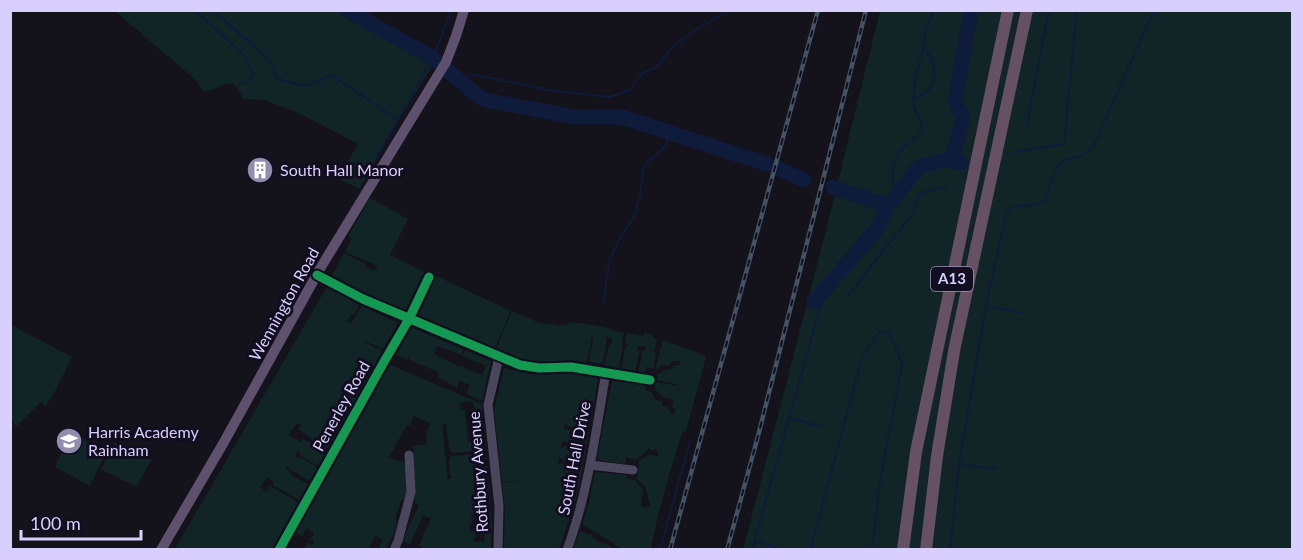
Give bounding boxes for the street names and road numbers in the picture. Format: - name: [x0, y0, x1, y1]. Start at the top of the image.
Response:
- street label: Wennington Road: [245, 244, 322, 364]
- road number: A13: [931, 267, 973, 291]
- street label: Penerley Road: [308, 357, 373, 454]
- street label: South Hall Drive: [553, 400, 594, 516]
- street label: Rothbury Avenue: [464, 411, 491, 533]

